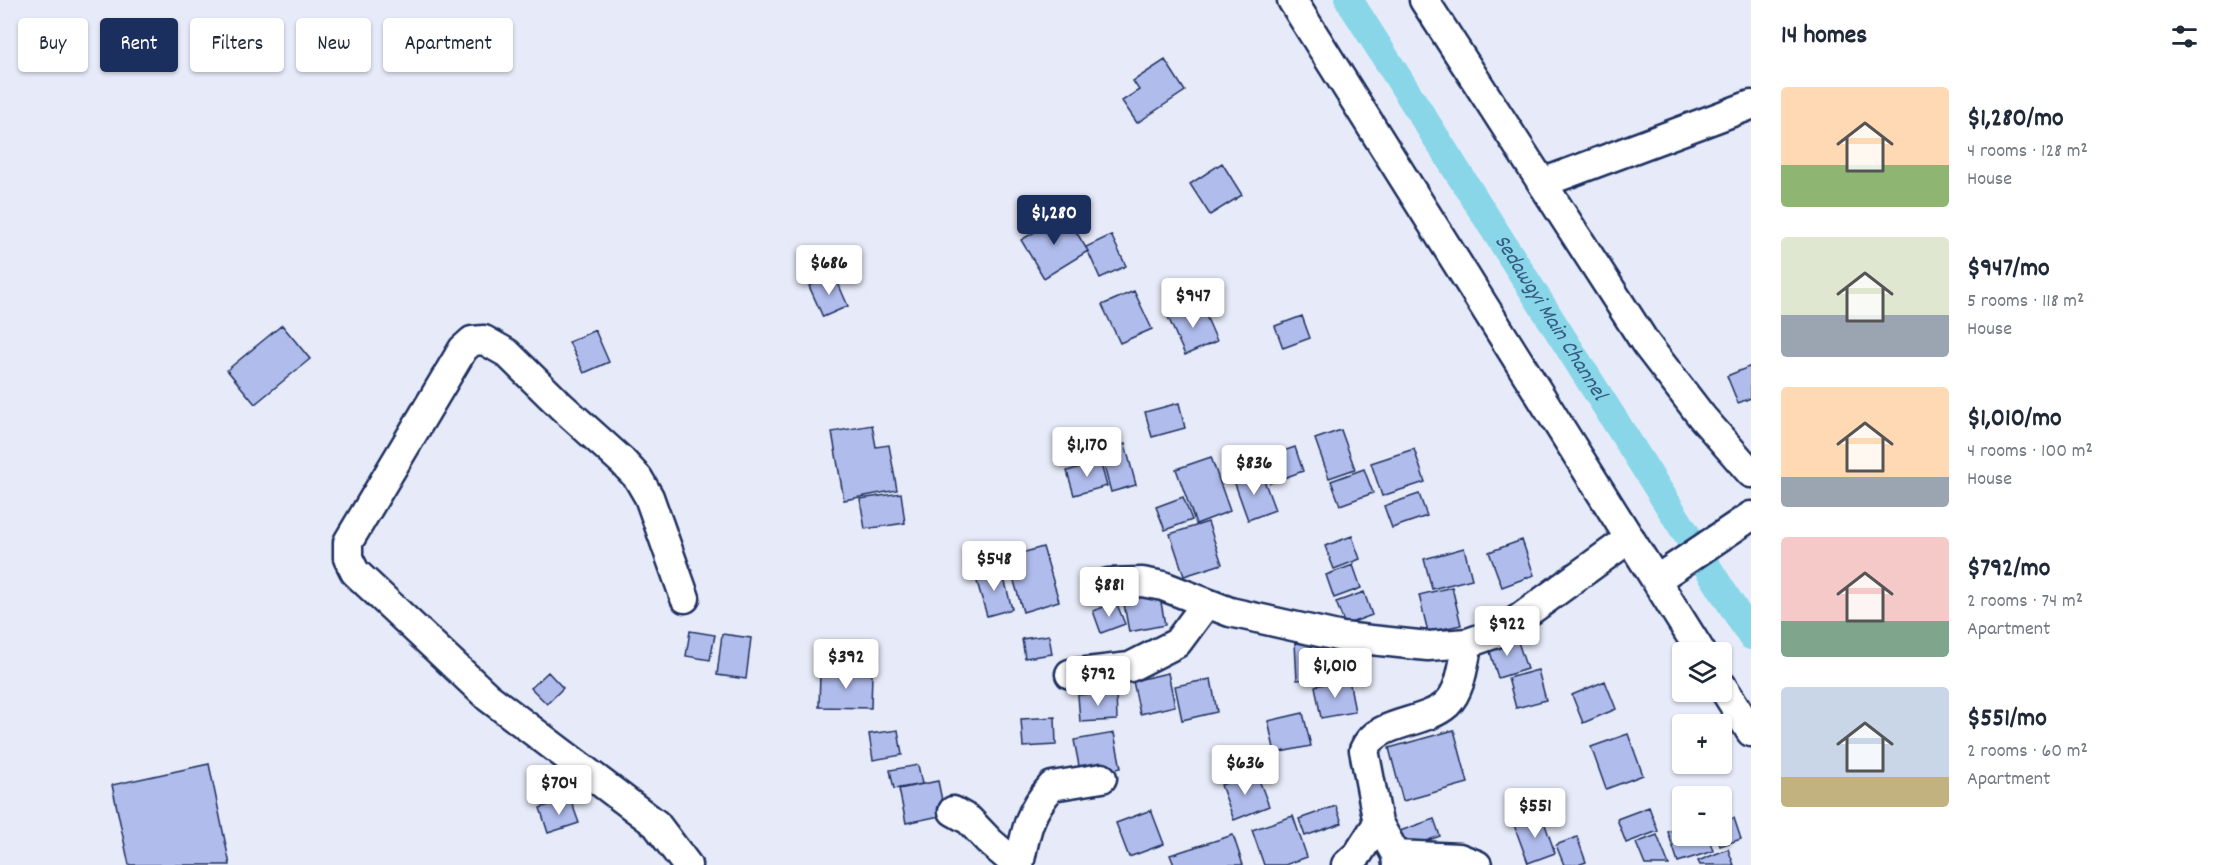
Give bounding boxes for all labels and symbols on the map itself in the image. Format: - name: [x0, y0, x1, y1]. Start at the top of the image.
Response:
- pin: $1,280: [1005, 195, 1103, 246]
- water label: Sedawgyi Main Channel: [1486, 229, 1615, 408]
- pin: $686: [793, 245, 865, 296]
- pin: $947: [1157, 278, 1229, 329]
- pin: $1,170: [1038, 427, 1136, 478]
- pin: $836: [1218, 445, 1290, 496]
- pin: $548: [958, 541, 1030, 592]
- pin: $881: [1073, 567, 1145, 618]
- pin: $922: [1471, 606, 1543, 657]
- pin: $392: [810, 639, 882, 690]
- pin: $1,010: [1286, 648, 1384, 699]
- pin: $792: [1062, 656, 1134, 707]
- pin: $636: [1209, 745, 1281, 796]
- pin: $704: [523, 765, 595, 816]
- pin: $551: [1499, 788, 1571, 839]

